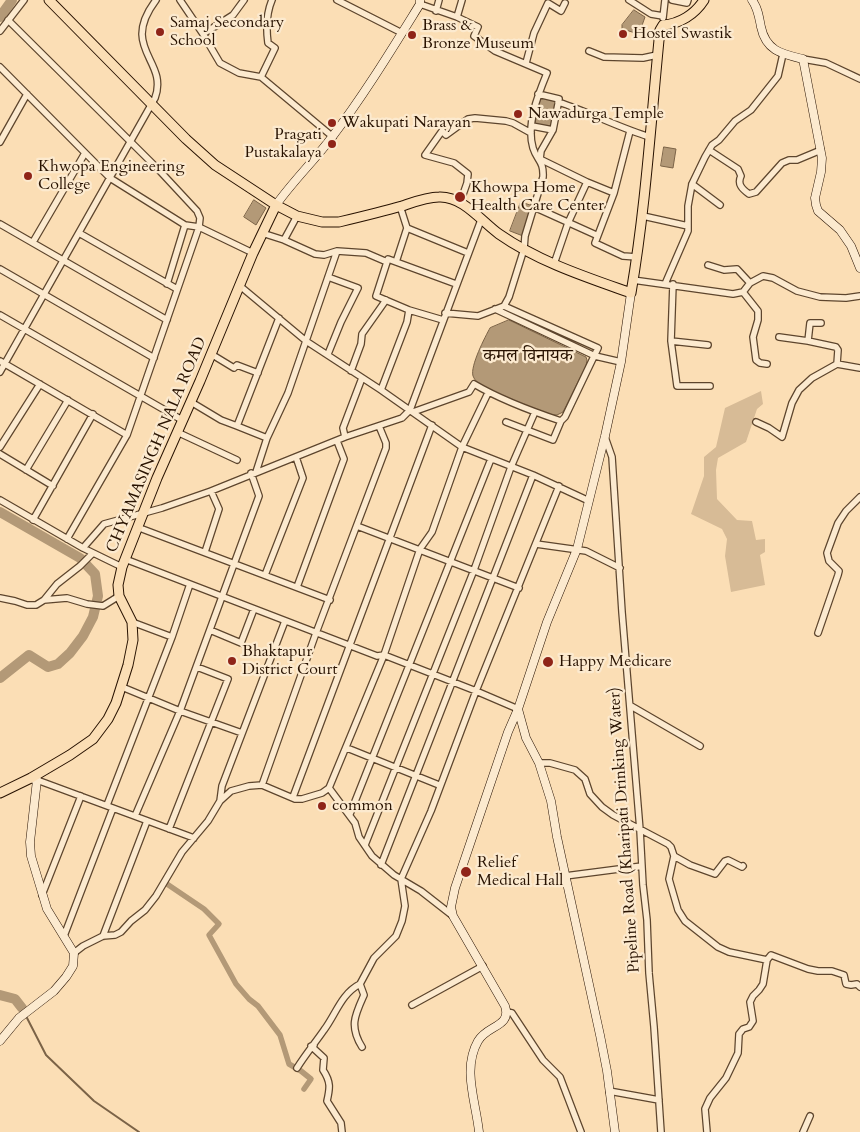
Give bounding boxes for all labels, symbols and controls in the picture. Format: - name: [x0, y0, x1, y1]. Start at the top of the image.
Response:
- place label: Samaj Secondary School: [170, 13, 284, 51]
- place label: Brass & Bronze Museum: [422, 16, 534, 54]
- place label: Hostel Swastik: [633, 24, 732, 44]
- marker: Samaj Secondary School: [154, 26, 166, 38]
- marker: Hostel Swastik: [617, 28, 629, 40]
- marker: Brass & Bronze Museum: [406, 29, 418, 41]
- place label: Nawadurga Temple: [528, 104, 664, 124]
- marker: Nawadurga Temple: [512, 108, 524, 120]
- place label: Wakupati Narayan: [342, 113, 471, 133]
- marker: Wakupati Narayan: [326, 117, 338, 129]
- place label: Pragati Pustakalaya: [245, 125, 322, 163]
- marker: Pragati Pustakalaya: [326, 138, 338, 150]
- place label: Khwopa Engineering College: [38, 157, 184, 195]
- marker: Khwopa Engineering College: [22, 170, 34, 182]
- place label: Khowpa Home Health Care Center: [471, 178, 604, 216]
- marker: Khowpa Home Health Care Center: [453, 190, 467, 204]
- street label: CHYAMASINGH NALA ROAD: [103, 334, 211, 556]
- district label: कमल विनायक: [483, 346, 573, 368]
- place label: Bhaktapur District Court: [242, 642, 337, 680]
- place label: Happy Medicare: [559, 652, 672, 672]
- marker: Bhaktapur District Court: [226, 655, 238, 667]
- marker: Happy Medicare: [541, 655, 555, 669]
- street label: Pipeline Road (Kharipati Drinking Water): [605, 686, 645, 974]
- place label: common: [332, 796, 393, 816]
- marker: common: [316, 800, 328, 812]
- place label: Relief Medical Hall: [477, 853, 563, 891]
- marker: Relief Medical Hall: [459, 865, 473, 879]

